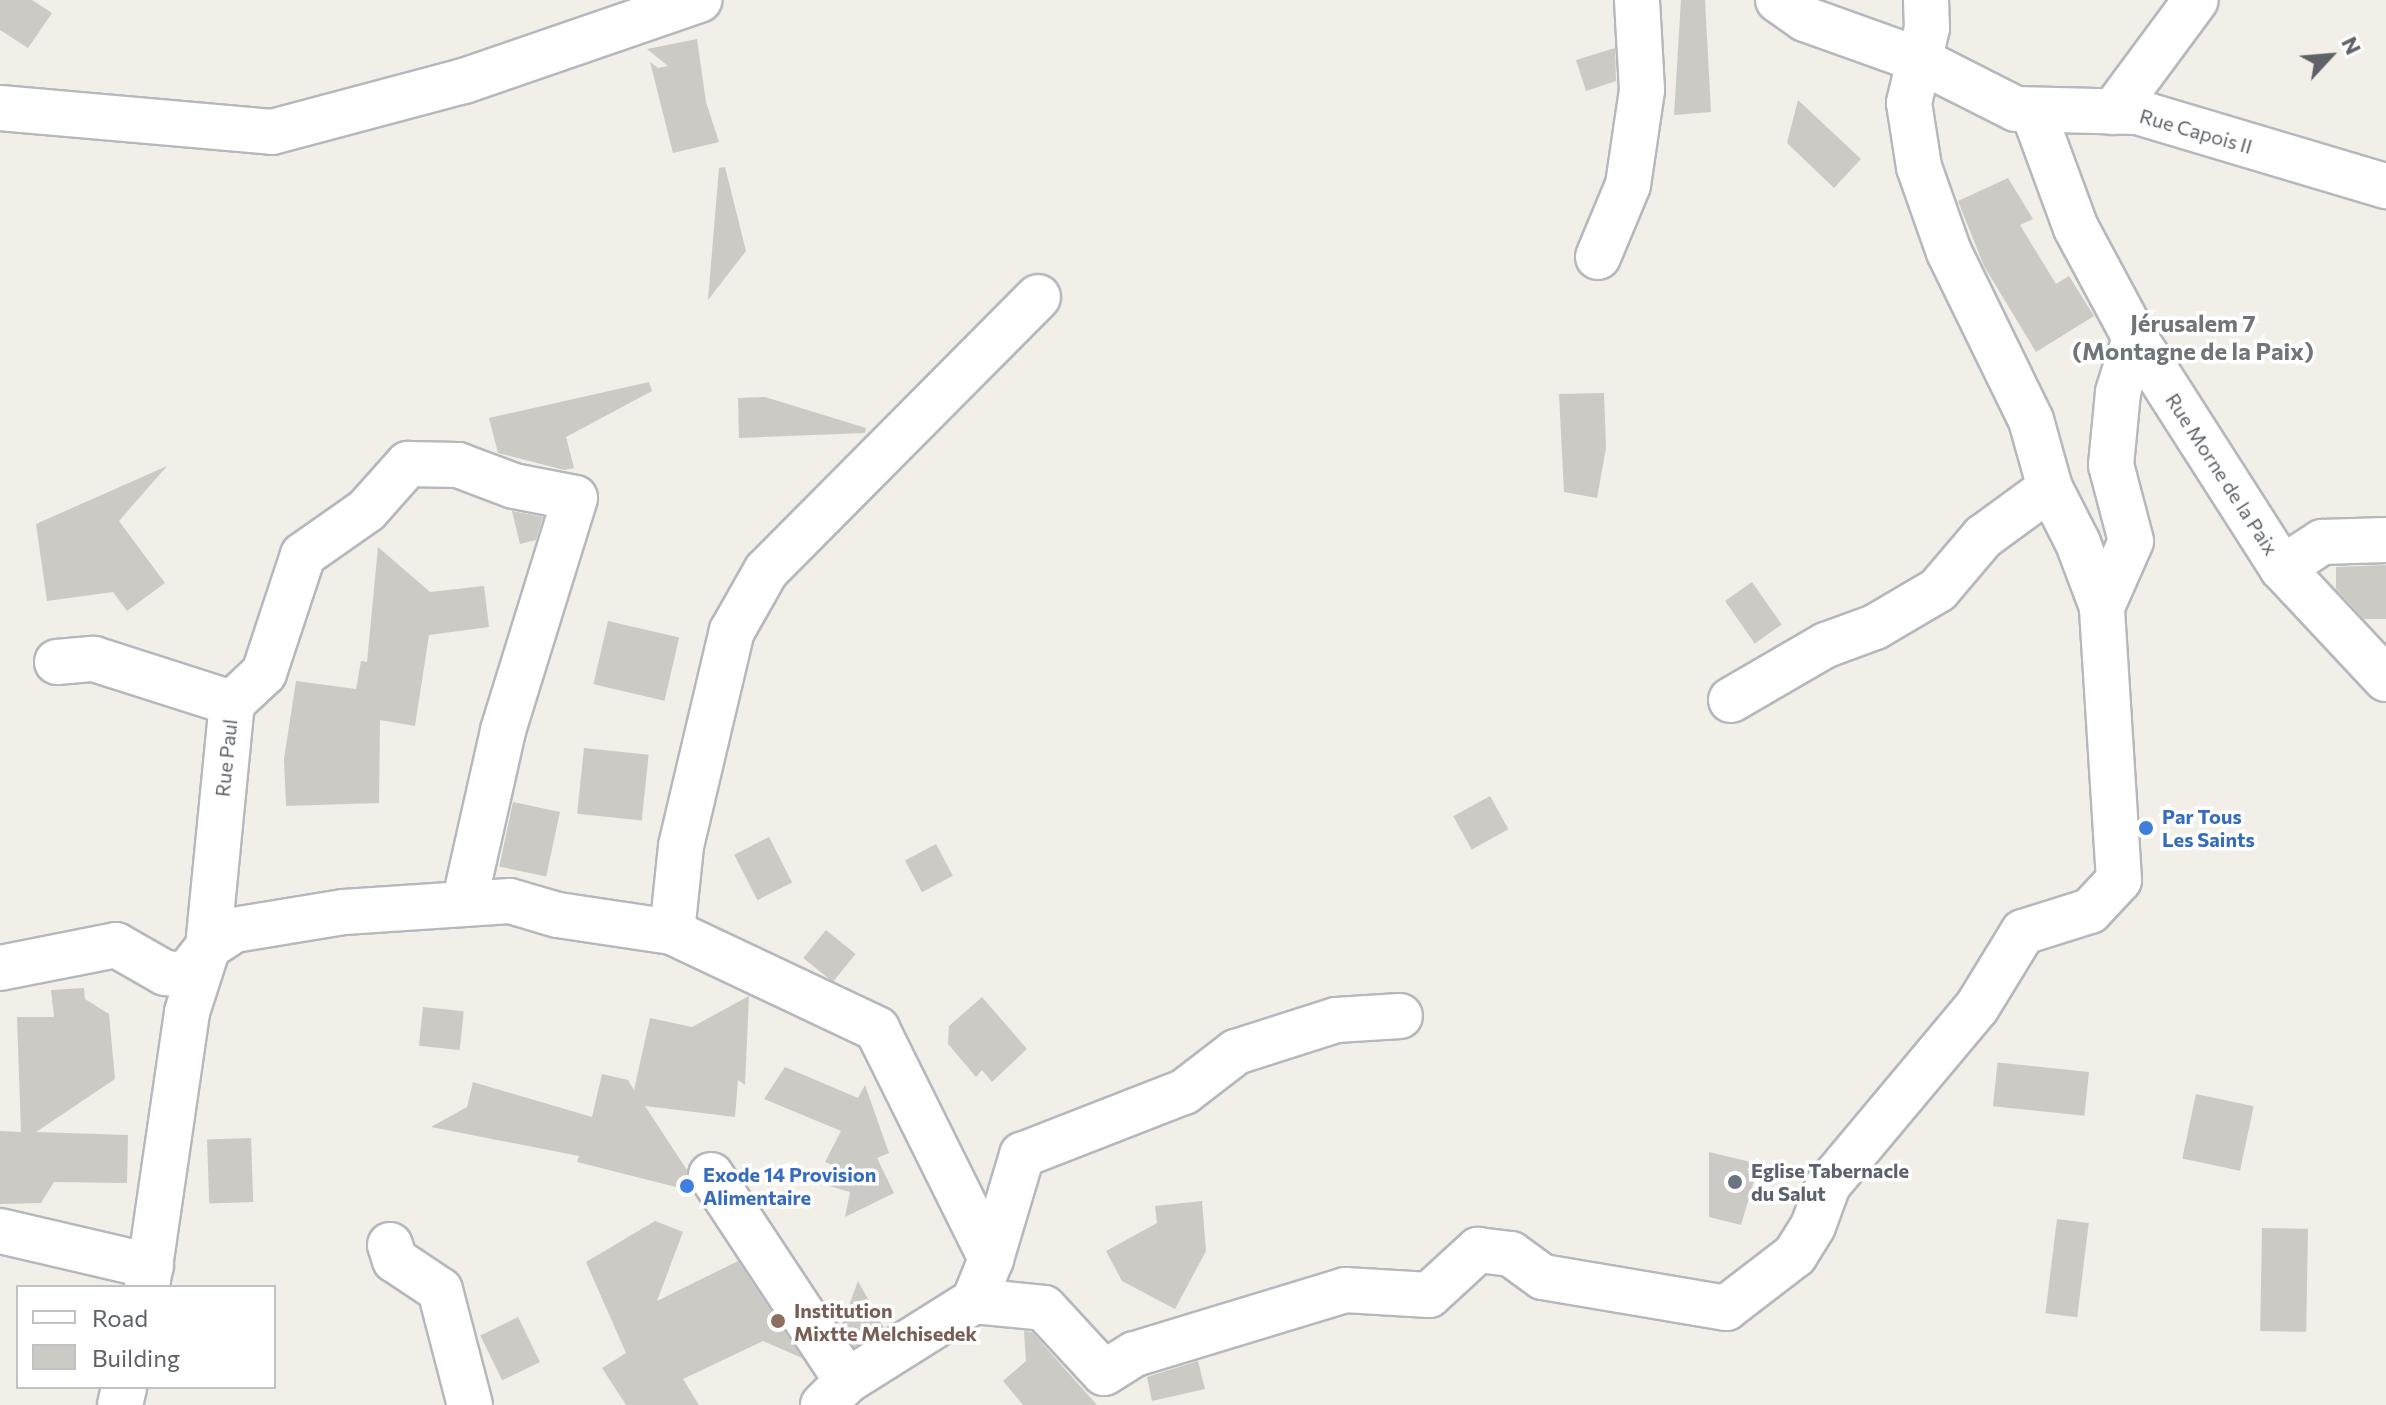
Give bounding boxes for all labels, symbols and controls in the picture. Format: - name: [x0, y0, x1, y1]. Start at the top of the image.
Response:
- north arrow: [2290, 16, 2370, 96]
- text: N: [2336, 32, 2368, 59]
- street label: Rue Capois II: [2137, 103, 2255, 159]
- district label: Jérusalem 7 (Montagne de la Paix): [2072, 309, 2314, 365]
- street label: Rue Morne de la Paix: [2161, 389, 2283, 559]
- street label: Rue Paul: [210, 718, 242, 798]
- place label: Par Tous Les Saints: [2162, 804, 2255, 851]
- marker: Par Tous Les Saints: [2137, 819, 2155, 837]
- place label: Eglise Tabernacle du Salut: [1751, 1158, 1909, 1205]
- place label: Exode 14 Provision Alimentaire: [703, 1162, 876, 1209]
- marker: Eglise Tabernacle du Salut: [1726, 1173, 1744, 1191]
- marker: Exode 14 Provision Alimentaire: [678, 1177, 696, 1195]
- legend: [16, 1285, 276, 1389]
- place label: Institution Mixtte Melchisedek: [794, 1298, 977, 1345]
- text: Road: [92, 1303, 148, 1332]
- marker: Institution Mixtte Melchisedek: [769, 1312, 787, 1330]
- text: Building: [92, 1343, 180, 1372]

